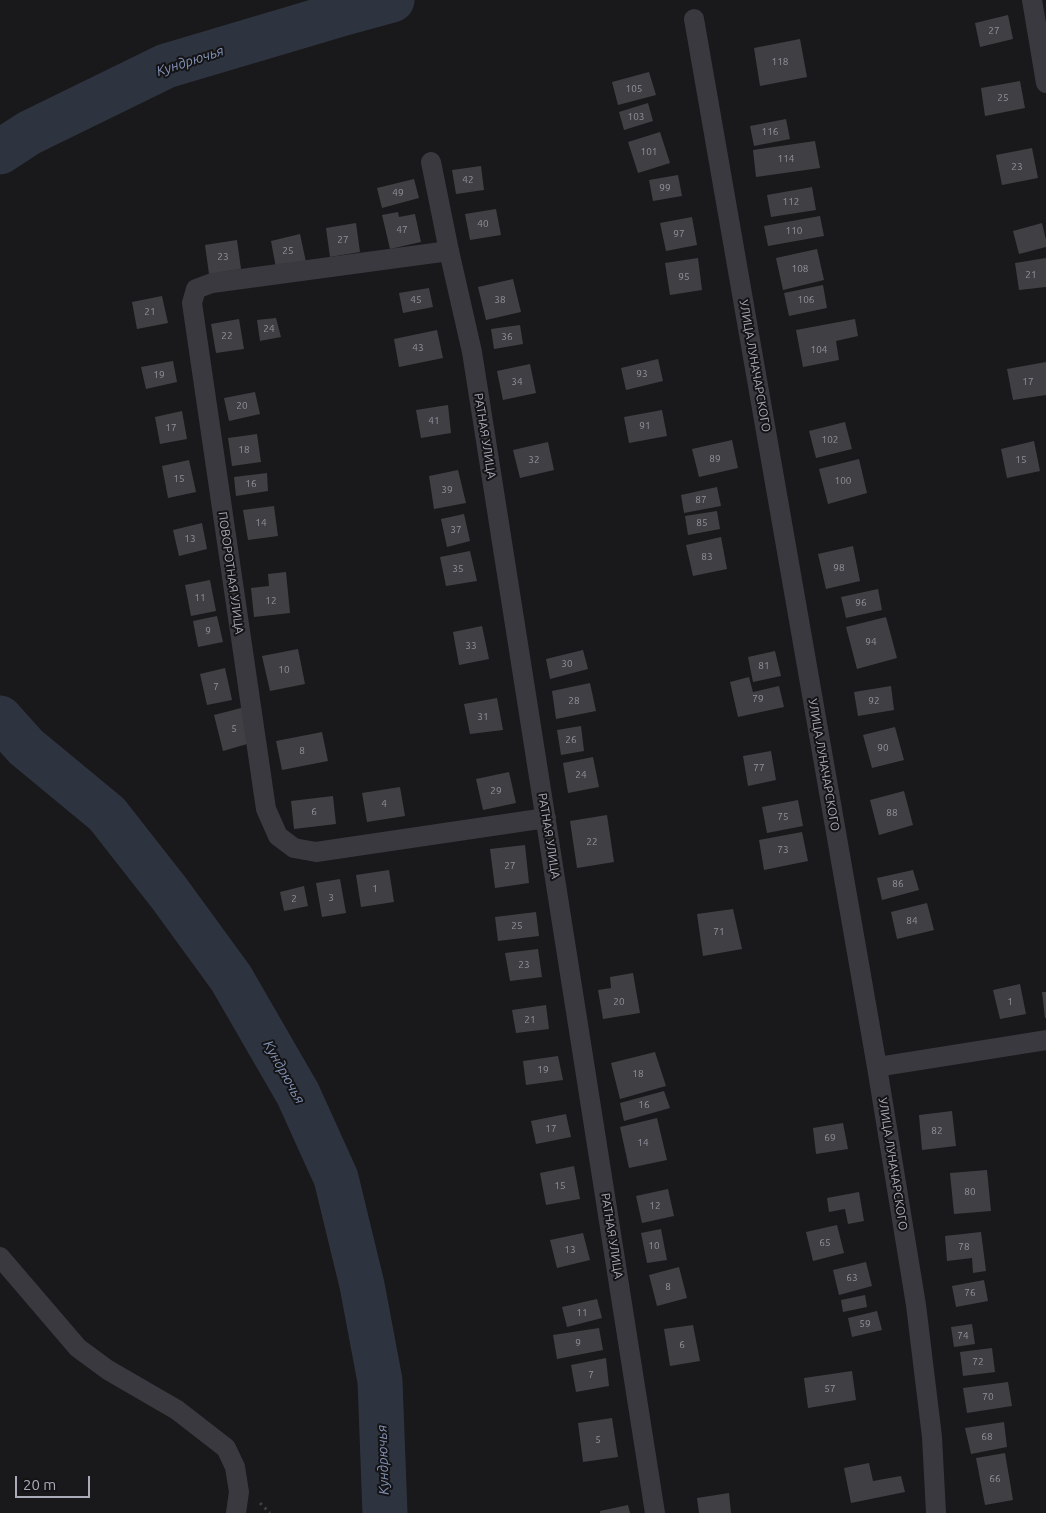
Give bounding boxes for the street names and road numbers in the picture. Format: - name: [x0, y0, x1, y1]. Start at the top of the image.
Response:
- street label: УЛИЦА ЛУНАЧАРСКОГО: [736, 299, 774, 433]
- street label: РАТНАЯ УЛИЦА: [471, 392, 499, 480]
- street label: ПОВОРОТНАЯ УЛИЦА: [215, 511, 247, 635]
- street label: УЛИЦА ЛУНАЧАРСКОГО: [805, 698, 843, 832]
- street label: РАТНАЯ УЛИЦА: [535, 792, 563, 880]
- street label: УЛИЦА ЛУНАЧАРСКОГО: [875, 1097, 911, 1231]
- street label: РАТНАЯ УЛИЦА: [598, 1192, 626, 1280]

